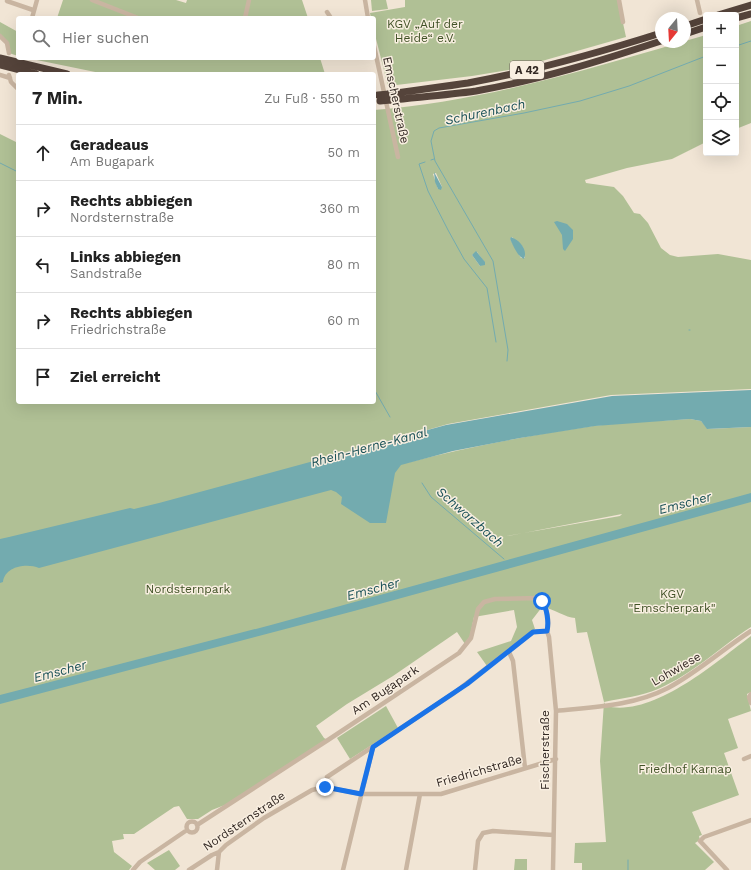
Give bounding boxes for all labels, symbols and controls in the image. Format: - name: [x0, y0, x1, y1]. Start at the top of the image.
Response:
- north arrow: [655, 12, 691, 48]
- map controls: [703, 12, 739, 156]
- button: +: [703, 12, 739, 48]
- search box: [16, 16, 376, 60]
- park label: KGV „Auf der Heide“ e.V.: [387, 17, 463, 45]
- icon: search: [30, 27, 52, 49]
- text: Hier suchen: [62, 29, 149, 47]
- button: −: [703, 48, 739, 84]
- street label: Emscherstraße: [380, 55, 412, 145]
- road number: A 42: [510, 61, 544, 79]
- button: locate: [703, 84, 739, 120]
- text: 7 Min.: [32, 88, 83, 108]
- text: Zu Fuß · 550 m: [264, 91, 360, 106]
- water label: Schurenbach: [443, 96, 527, 128]
- button: layers: [703, 120, 739, 156]
- text: Geradeaus: [70, 136, 149, 154]
- icon: ahead: [32, 142, 54, 164]
- text: 50 m: [328, 145, 360, 160]
- text: Am Bugapark: [70, 154, 154, 169]
- text: Rechts abbiegen: [70, 192, 192, 210]
- icon: right: [32, 198, 54, 220]
- text: 360 m: [320, 201, 360, 216]
- text: Nordsternstraße: [70, 210, 174, 225]
- text: Links abbiegen: [70, 248, 181, 266]
- icon: left: [32, 254, 54, 276]
- text: 80 m: [327, 257, 360, 272]
- text: Sandstraße: [70, 266, 142, 281]
- text: Rechts abbiegen: [70, 304, 192, 322]
- icon: right: [32, 310, 54, 332]
- text: 60 m: [327, 313, 360, 328]
- text: Friedrichstraße: [70, 322, 166, 337]
- icon: arrive: [32, 366, 54, 388]
- text: Ziel erreicht: [70, 368, 160, 386]
- water label: Rhein-Herne-Kanal: [309, 424, 429, 470]
- water label: Schwarzbach: [433, 484, 507, 550]
- water label: Emscher: [657, 489, 714, 517]
- water label: Emscher: [345, 575, 402, 603]
- park label: Nordsternpark: [146, 582, 231, 596]
- park label: KGV "Emscherpark": [628, 587, 716, 615]
- route start: [533, 592, 551, 610]
- street label: Lohwiese: [649, 649, 703, 689]
- water label: Emscher: [32, 657, 89, 685]
- street label: Am Bugapark: [349, 662, 421, 718]
- street label: Fischerstraße: [538, 710, 552, 790]
- street label: Friedrichstraße: [434, 752, 524, 790]
- park label: Friedhof Karnap: [638, 762, 732, 776]
- route end: [316, 778, 334, 796]
- street label: Nordsternstraße: [200, 788, 288, 854]

